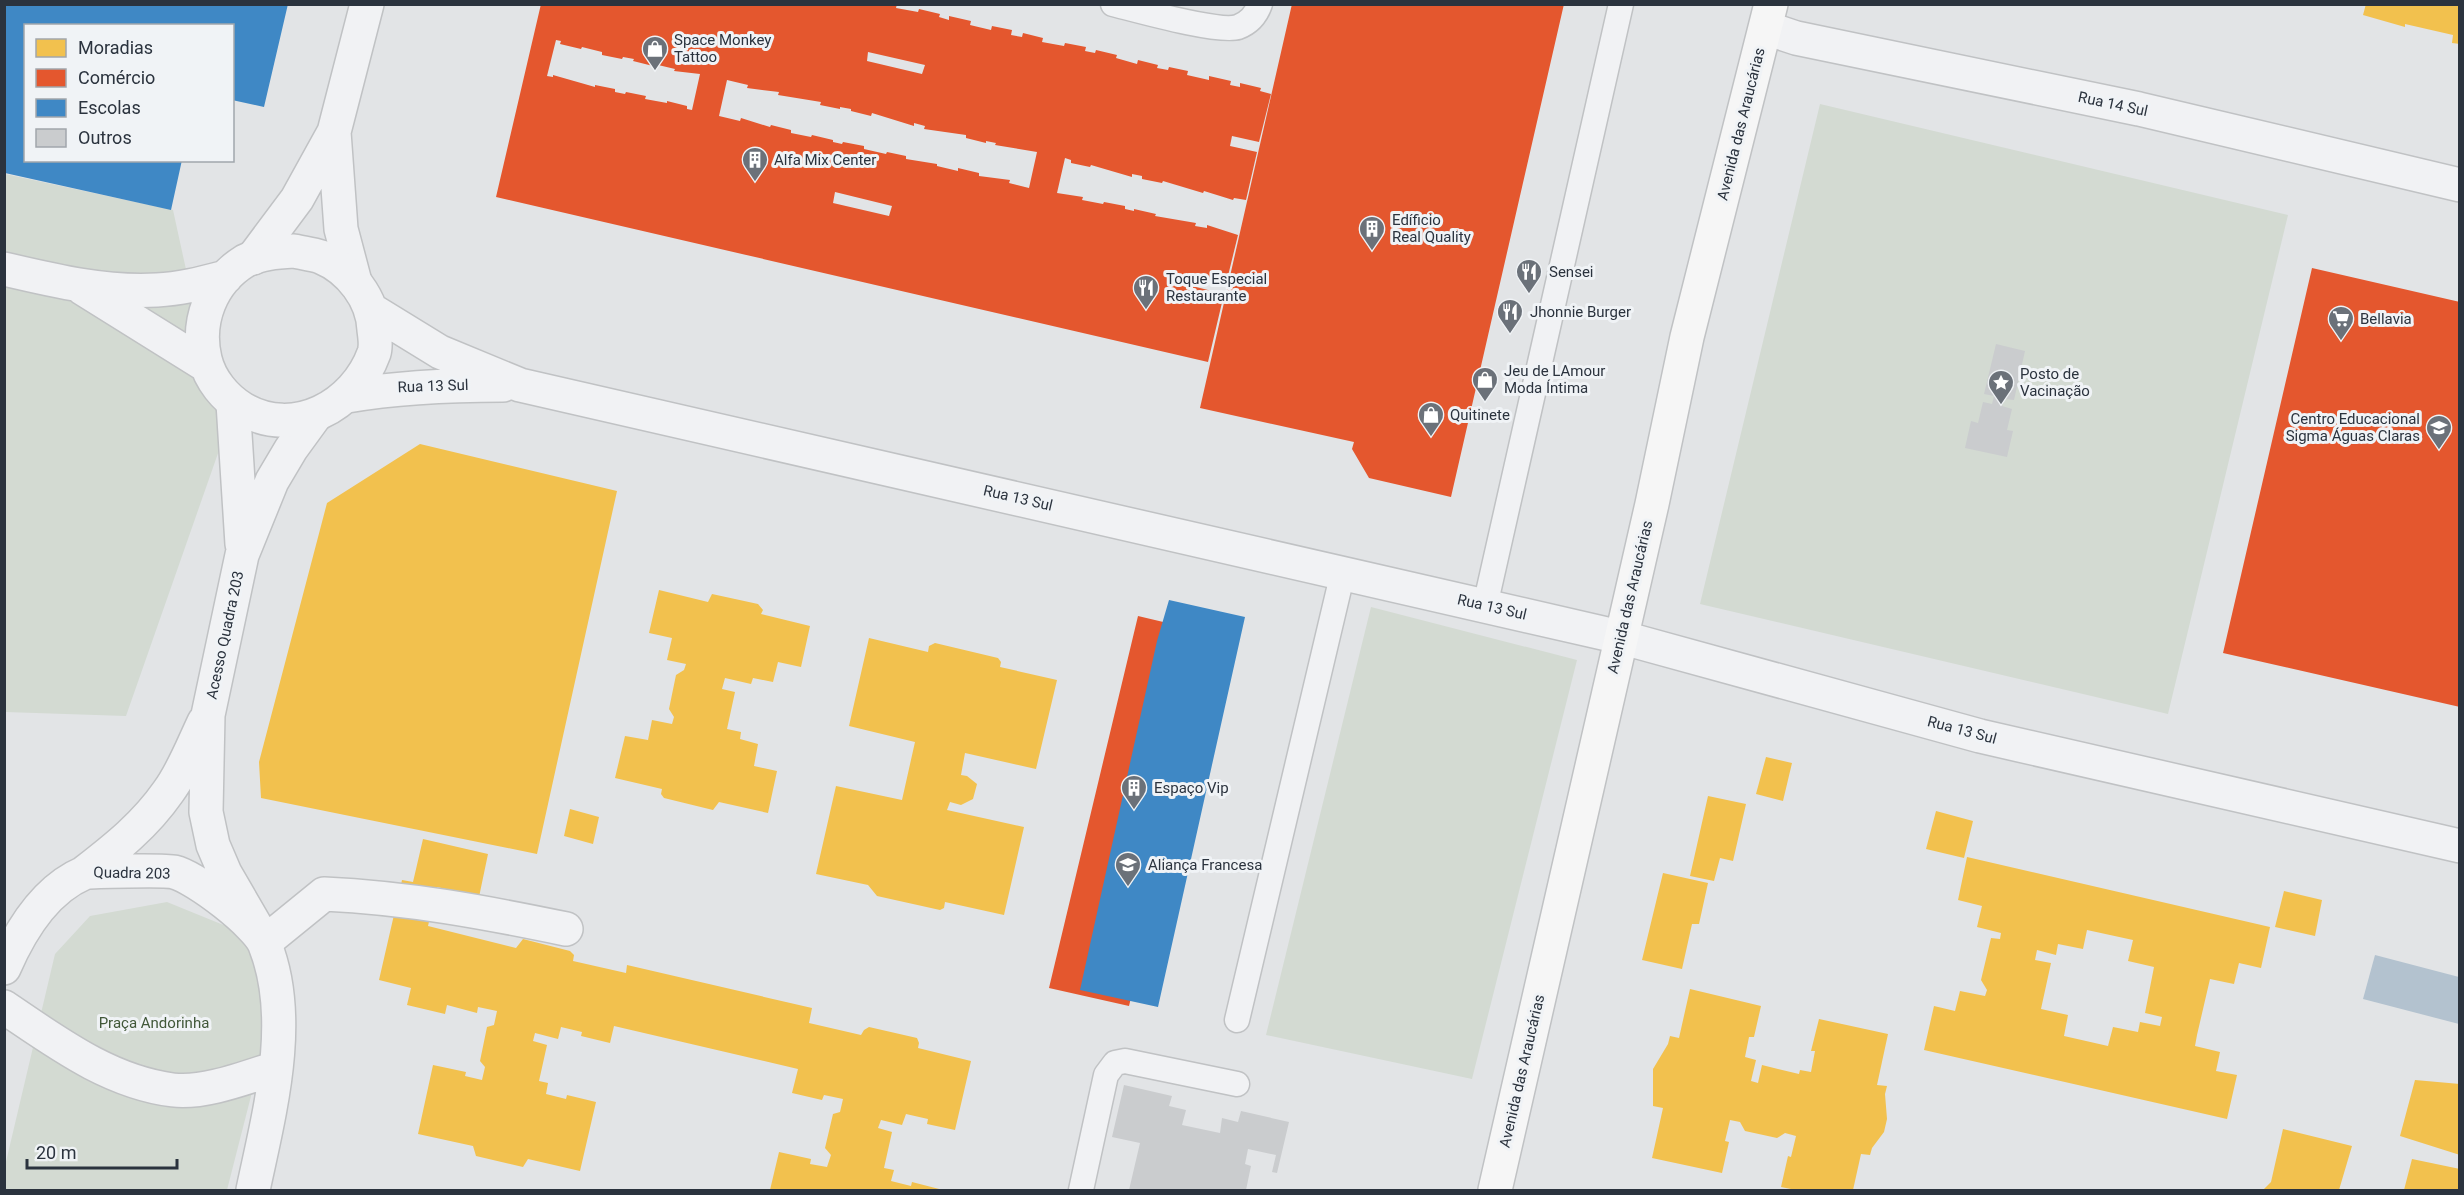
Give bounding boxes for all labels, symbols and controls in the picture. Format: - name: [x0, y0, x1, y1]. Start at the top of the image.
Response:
- legend: [24, 24, 234, 162]
- place label: Space Monkey Tattoo: [674, 31, 771, 66]
- shop icon: Space Monkey Tattoo: [640, 34, 670, 72]
- text: Moradias: [78, 37, 153, 58]
- street label: Avenida das Araucárias: [1713, 46, 1769, 202]
- text: Comércio: [78, 67, 155, 88]
- street label: Rua 14 Sul: [2077, 88, 2149, 120]
- text: Escolas: [78, 97, 141, 118]
- text: Outros: [78, 127, 132, 148]
- building icon: Alfa Mix Center: [740, 145, 770, 183]
- place label: Alfa Mix Center: [774, 151, 876, 169]
- place label: Edíficio Real Quality: [1392, 211, 1471, 246]
- building icon: Edíficio Real Quality: [1357, 214, 1387, 252]
- restaurant icon: Sensei: [1514, 257, 1544, 295]
- place label: Sensei: [1549, 263, 1594, 281]
- place label: Toque Especial Restaurante: [1166, 270, 1267, 305]
- restaurant icon: Toque Especial Restaurante: [1131, 273, 1161, 311]
- restaurant icon: Jhonnie Burger: [1495, 297, 1525, 335]
- place label: Jhonnie Burger: [1530, 303, 1631, 321]
- supermarket icon: Bellavia: [2326, 304, 2356, 342]
- place label: Bellavia: [2360, 310, 2412, 328]
- place label: Jeu de LAmour Moda Íntima: [1504, 362, 1605, 397]
- shop icon: Jeu de LAmour Moda Íntima: [1470, 365, 1500, 403]
- place label: Posto de Vacinação: [2020, 365, 2090, 400]
- place icon: Posto de Vacinação: [1986, 368, 2016, 406]
- street label: Rua 13 Sul: [397, 376, 469, 396]
- shop icon: Quitinete: [1416, 400, 1446, 438]
- place label: Quitinete: [1450, 406, 1510, 424]
- place label: Centro Educacional Sigma Águas Claras: [2286, 410, 2420, 445]
- school or university icon: Centro Educacional Sigma Águas Claras: [2424, 413, 2454, 451]
- street label: Rua 13 Sul: [981, 481, 1055, 515]
- street label: Avenida das Araucárias: [1604, 519, 1656, 675]
- street label: Acesso Quadra 203: [203, 569, 247, 701]
- street label: Rua 13 Sul: [1455, 590, 1529, 624]
- street label: Rua 13 Sul: [1925, 712, 1999, 748]
- building icon: Espaço Vip: [1119, 773, 1149, 811]
- place label: Espaço Vip: [1154, 779, 1229, 797]
- school or university icon: Aliança Francesa: [1113, 850, 1143, 888]
- place label: Aliança Francesa: [1148, 856, 1262, 874]
- street label: Quadra 203: [93, 863, 171, 883]
- street label: Avenida das Araucárias: [1496, 993, 1548, 1149]
- park label: Praça Andorinha: [99, 1014, 209, 1032]
- scale bar: [27, 1132, 177, 1170]
- text: 20 m: [36, 1142, 76, 1163]

